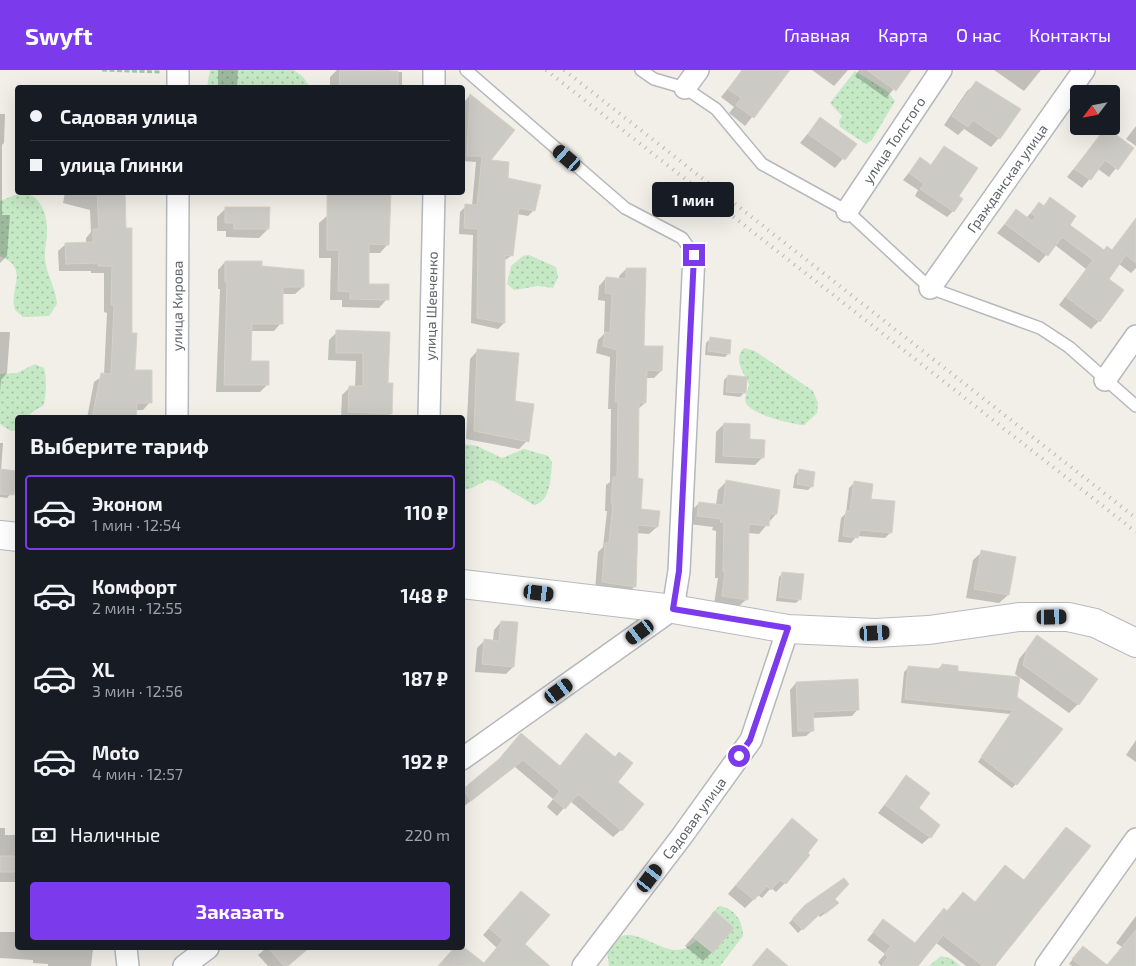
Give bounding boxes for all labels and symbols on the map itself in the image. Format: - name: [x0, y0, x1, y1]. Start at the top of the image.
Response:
- north arrow: [1070, 85, 1120, 135]
- street label: улица Толстого: [859, 93, 929, 187]
- street label: Гражданская улица: [963, 121, 1051, 236]
- car: [550, 142, 583, 174]
- callout: 1 мин: [653, 182, 735, 218]
- route end: [683, 244, 705, 266]
- street label: улица Шевченко: [421, 251, 441, 361]
- street label: улица Кирова: [168, 261, 186, 351]
- car: [523, 584, 554, 602]
- car: [1036, 609, 1067, 625]
- car: [623, 617, 656, 647]
- car: [859, 625, 890, 641]
- car: [542, 676, 575, 706]
- route start: [728, 745, 750, 767]
- street label: Садовая улица: [658, 774, 729, 862]
- car: [634, 862, 665, 894]

